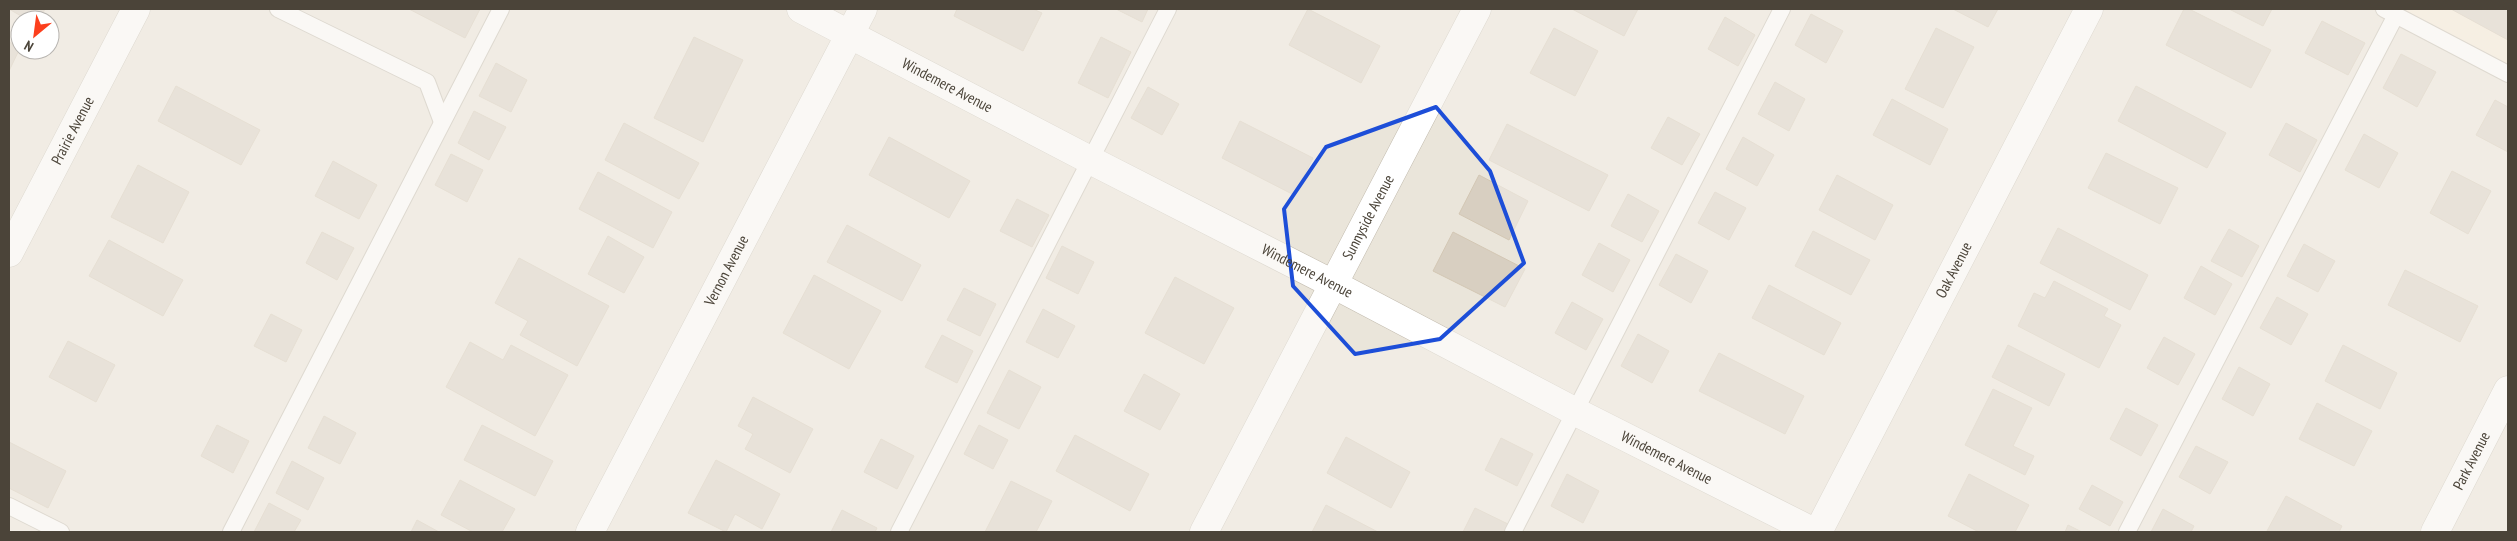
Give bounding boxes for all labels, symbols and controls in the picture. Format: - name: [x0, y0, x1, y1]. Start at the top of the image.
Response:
- north arrow: [10, 10, 60, 60]
- text: N: [21, 37, 36, 56]
- street label: Windemere Avenue: [899, 53, 996, 116]
- street label: Prairie Avenue: [47, 93, 98, 168]
- street label: Sunnyside Avenue: [1338, 171, 1398, 263]
- street label: Vernon Avenue: [699, 232, 752, 310]
- street label: Windemere Avenue: [1259, 239, 1356, 302]
- street label: Oak Avenue: [1931, 239, 1976, 301]
- street label: Windemere Avenue: [1618, 426, 1716, 488]
- street label: Park Avenue: [2448, 428, 2494, 493]

